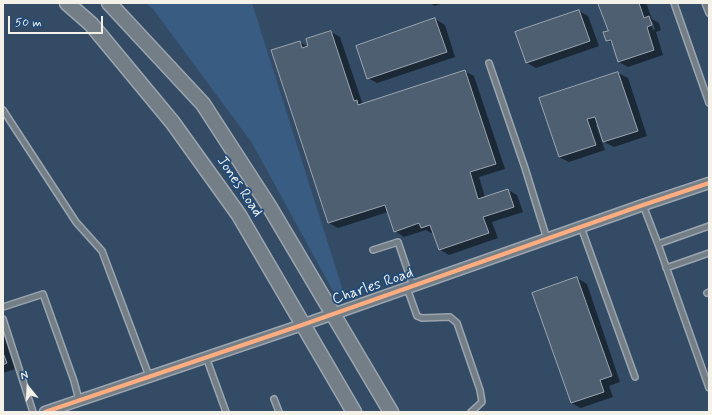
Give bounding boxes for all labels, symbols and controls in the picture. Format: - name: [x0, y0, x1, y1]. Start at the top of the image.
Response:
- scale bar: [10, 8, 105, 34]
- text: 50 m: [15, 15, 42, 31]
- street label: Jones Road: [212, 153, 266, 221]
- street label: Charles Road: [330, 265, 416, 309]
- north arrow: [8, 367, 48, 407]
- text: N: [19, 368, 30, 383]

